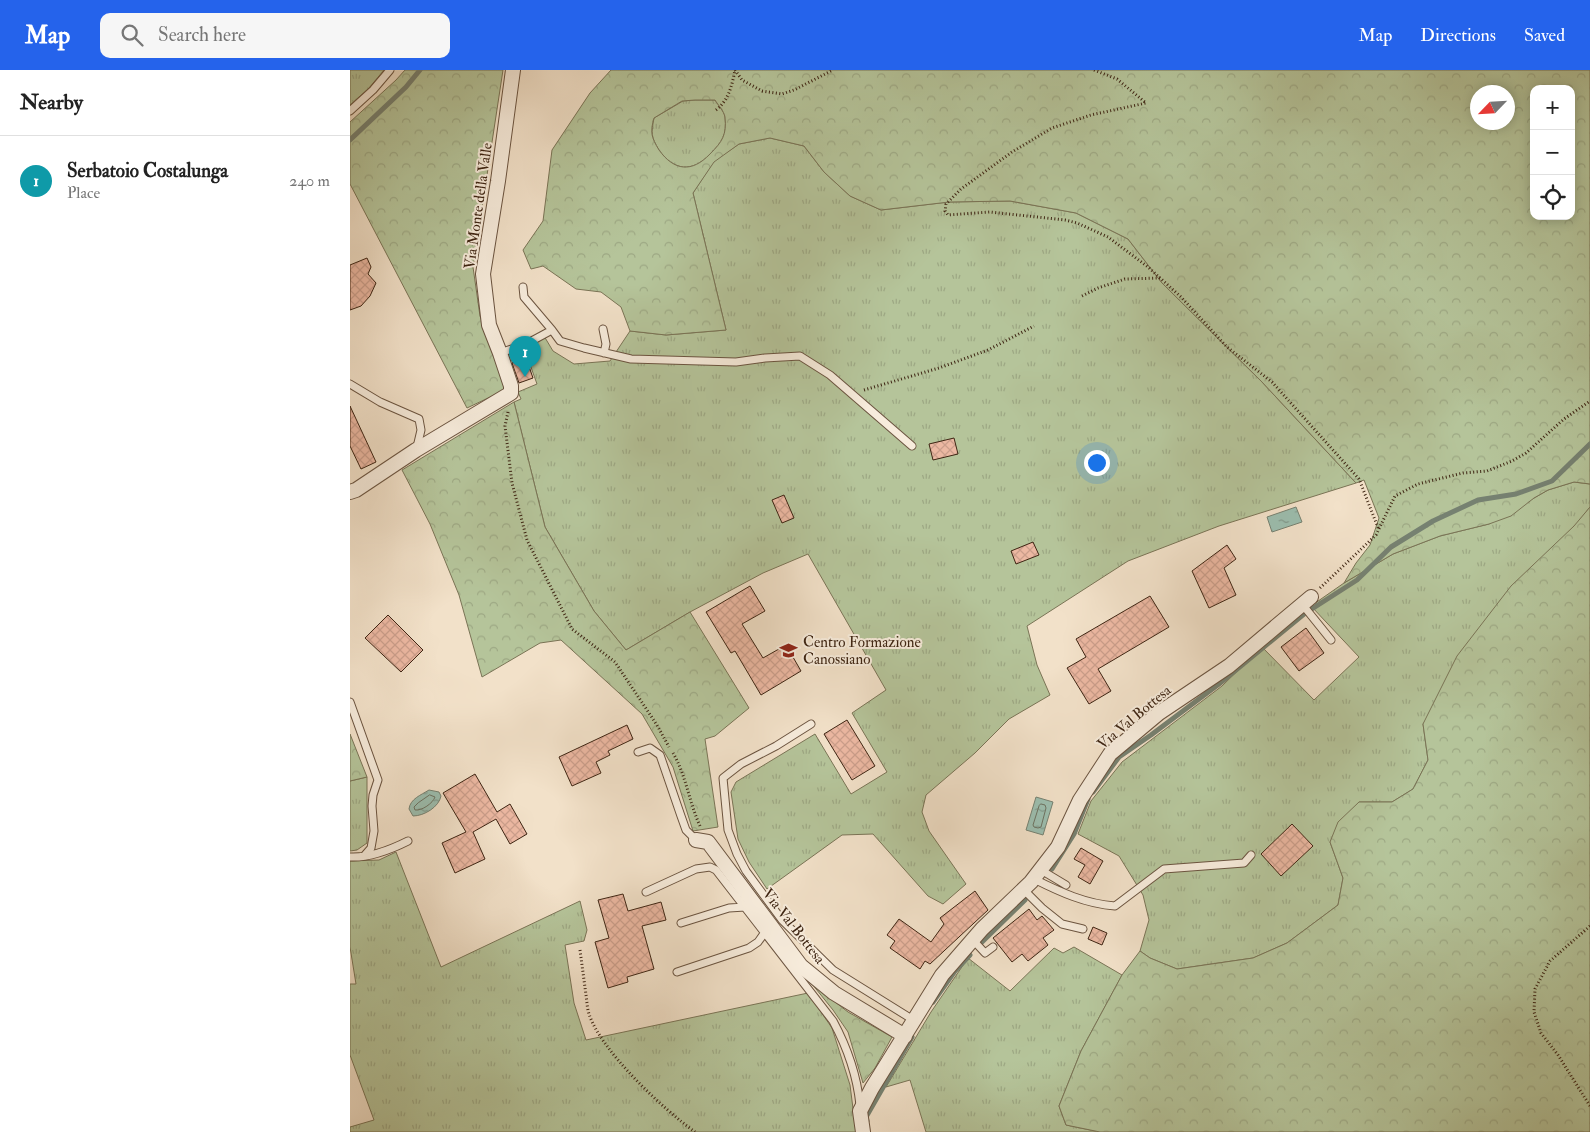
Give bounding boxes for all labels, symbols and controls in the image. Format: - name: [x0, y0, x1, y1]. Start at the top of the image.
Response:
- search box: [100, 13, 450, 58]
- text: Map: [25, 20, 70, 51]
- icon: search: [118, 21, 146, 49]
- text: Search here: [158, 23, 246, 47]
- text: Map: [1359, 24, 1392, 47]
- text: Directions: [1420, 24, 1496, 47]
- text: Saved: [1524, 24, 1565, 47]
- north arrow: [1470, 85, 1515, 130]
- map controls: [1530, 85, 1575, 220]
- button: +: [1530, 85, 1575, 130]
- text: Nearby: [20, 89, 83, 116]
- button: −: [1530, 130, 1575, 175]
- street label: Via Monte della Valle: [460, 142, 497, 270]
- text: Serbatoio Costalunga: [67, 159, 228, 183]
- text: 1: [33, 171, 39, 191]
- text: 240 m: [289, 171, 330, 191]
- button: locate: [1530, 175, 1575, 220]
- text: Place: [67, 183, 100, 203]
- pin: 1: [509, 336, 541, 377]
- your location: [1084, 450, 1110, 476]
- place label: Centro Formazione Canossiano: [803, 633, 921, 669]
- school or university icon: Centro Formazione Canossiano: [779, 641, 799, 661]
- street label: Via Val Bottesa: [1093, 680, 1176, 754]
- street label: Via Val Bottesa: [758, 885, 830, 969]

